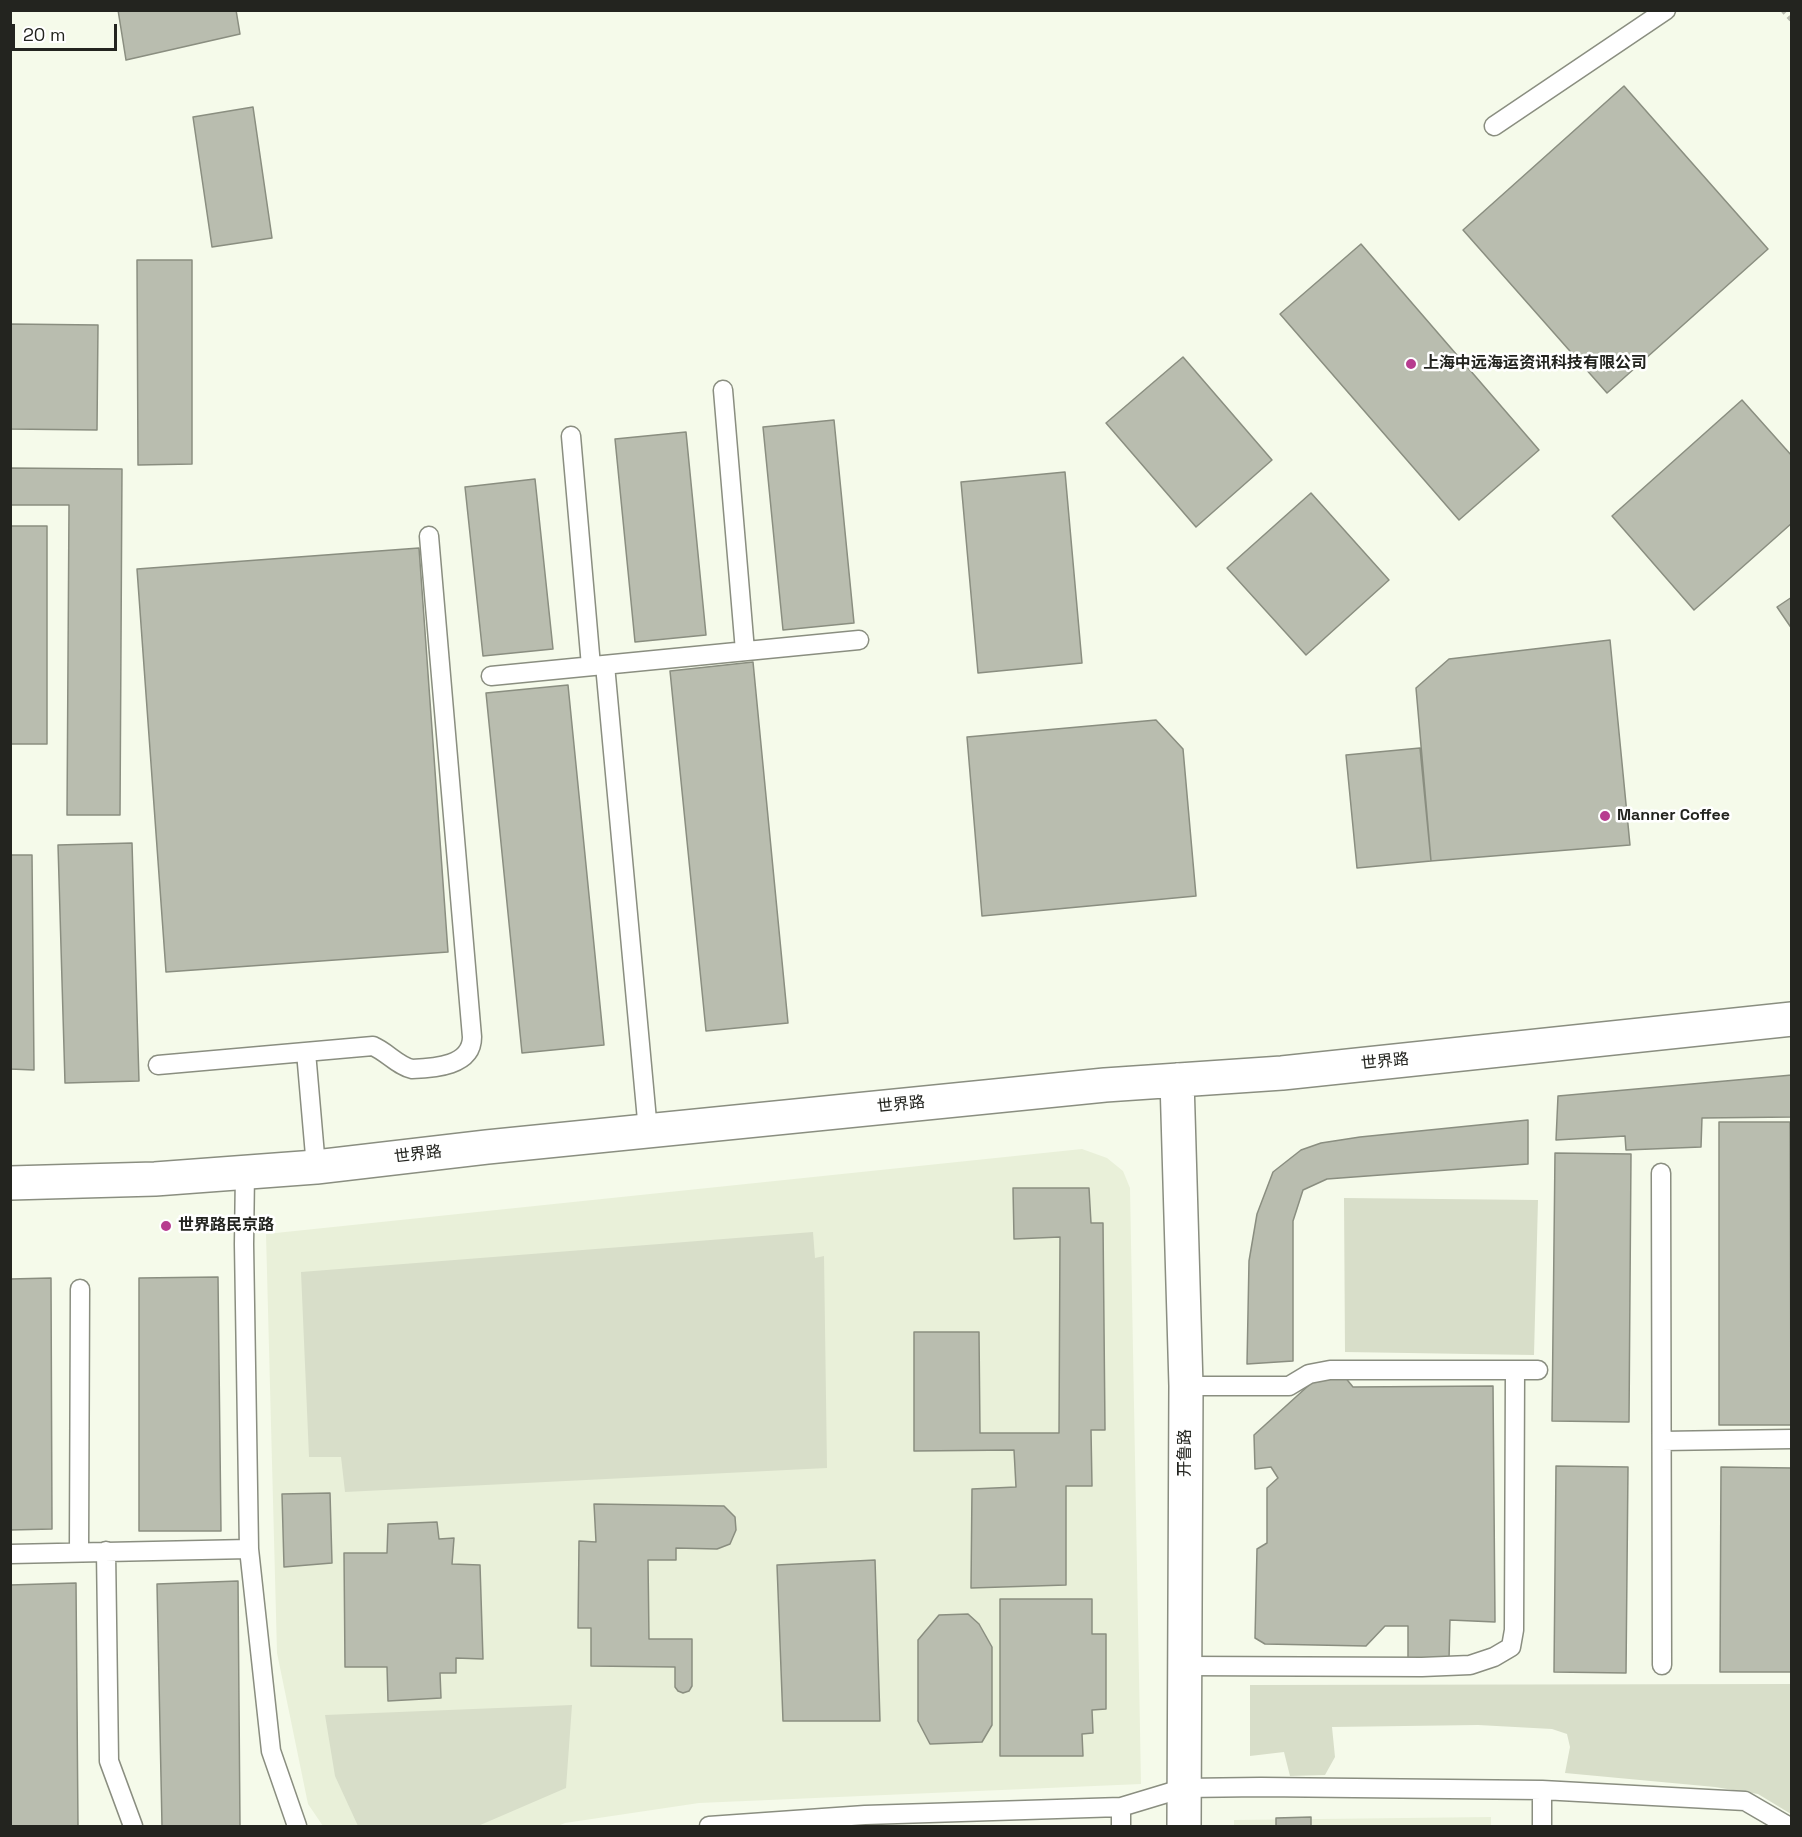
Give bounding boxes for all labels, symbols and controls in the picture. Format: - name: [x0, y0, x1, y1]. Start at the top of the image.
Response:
- scale bar: [15, 12, 120, 50]
- text: 20 m: [23, 23, 66, 46]
- place label: 上海中远海运资讯科技有限公司: [1423, 354, 1647, 374]
- marker: 上海中远海运资讯科技有限公司: [1404, 357, 1418, 371]
- place label: Manner Coffee: [1617, 806, 1730, 826]
- marker: Manner Coffee: [1598, 809, 1612, 823]
- street label: 世界路: [1360, 1050, 1410, 1074]
- street label: 世界路: [876, 1093, 926, 1117]
- street label: 世界路: [393, 1143, 443, 1167]
- place label: 世界路民京路: [178, 1216, 274, 1236]
- marker: 世界路民京路: [159, 1219, 173, 1233]
- street label: 开鲁路: [1176, 1429, 1196, 1477]

